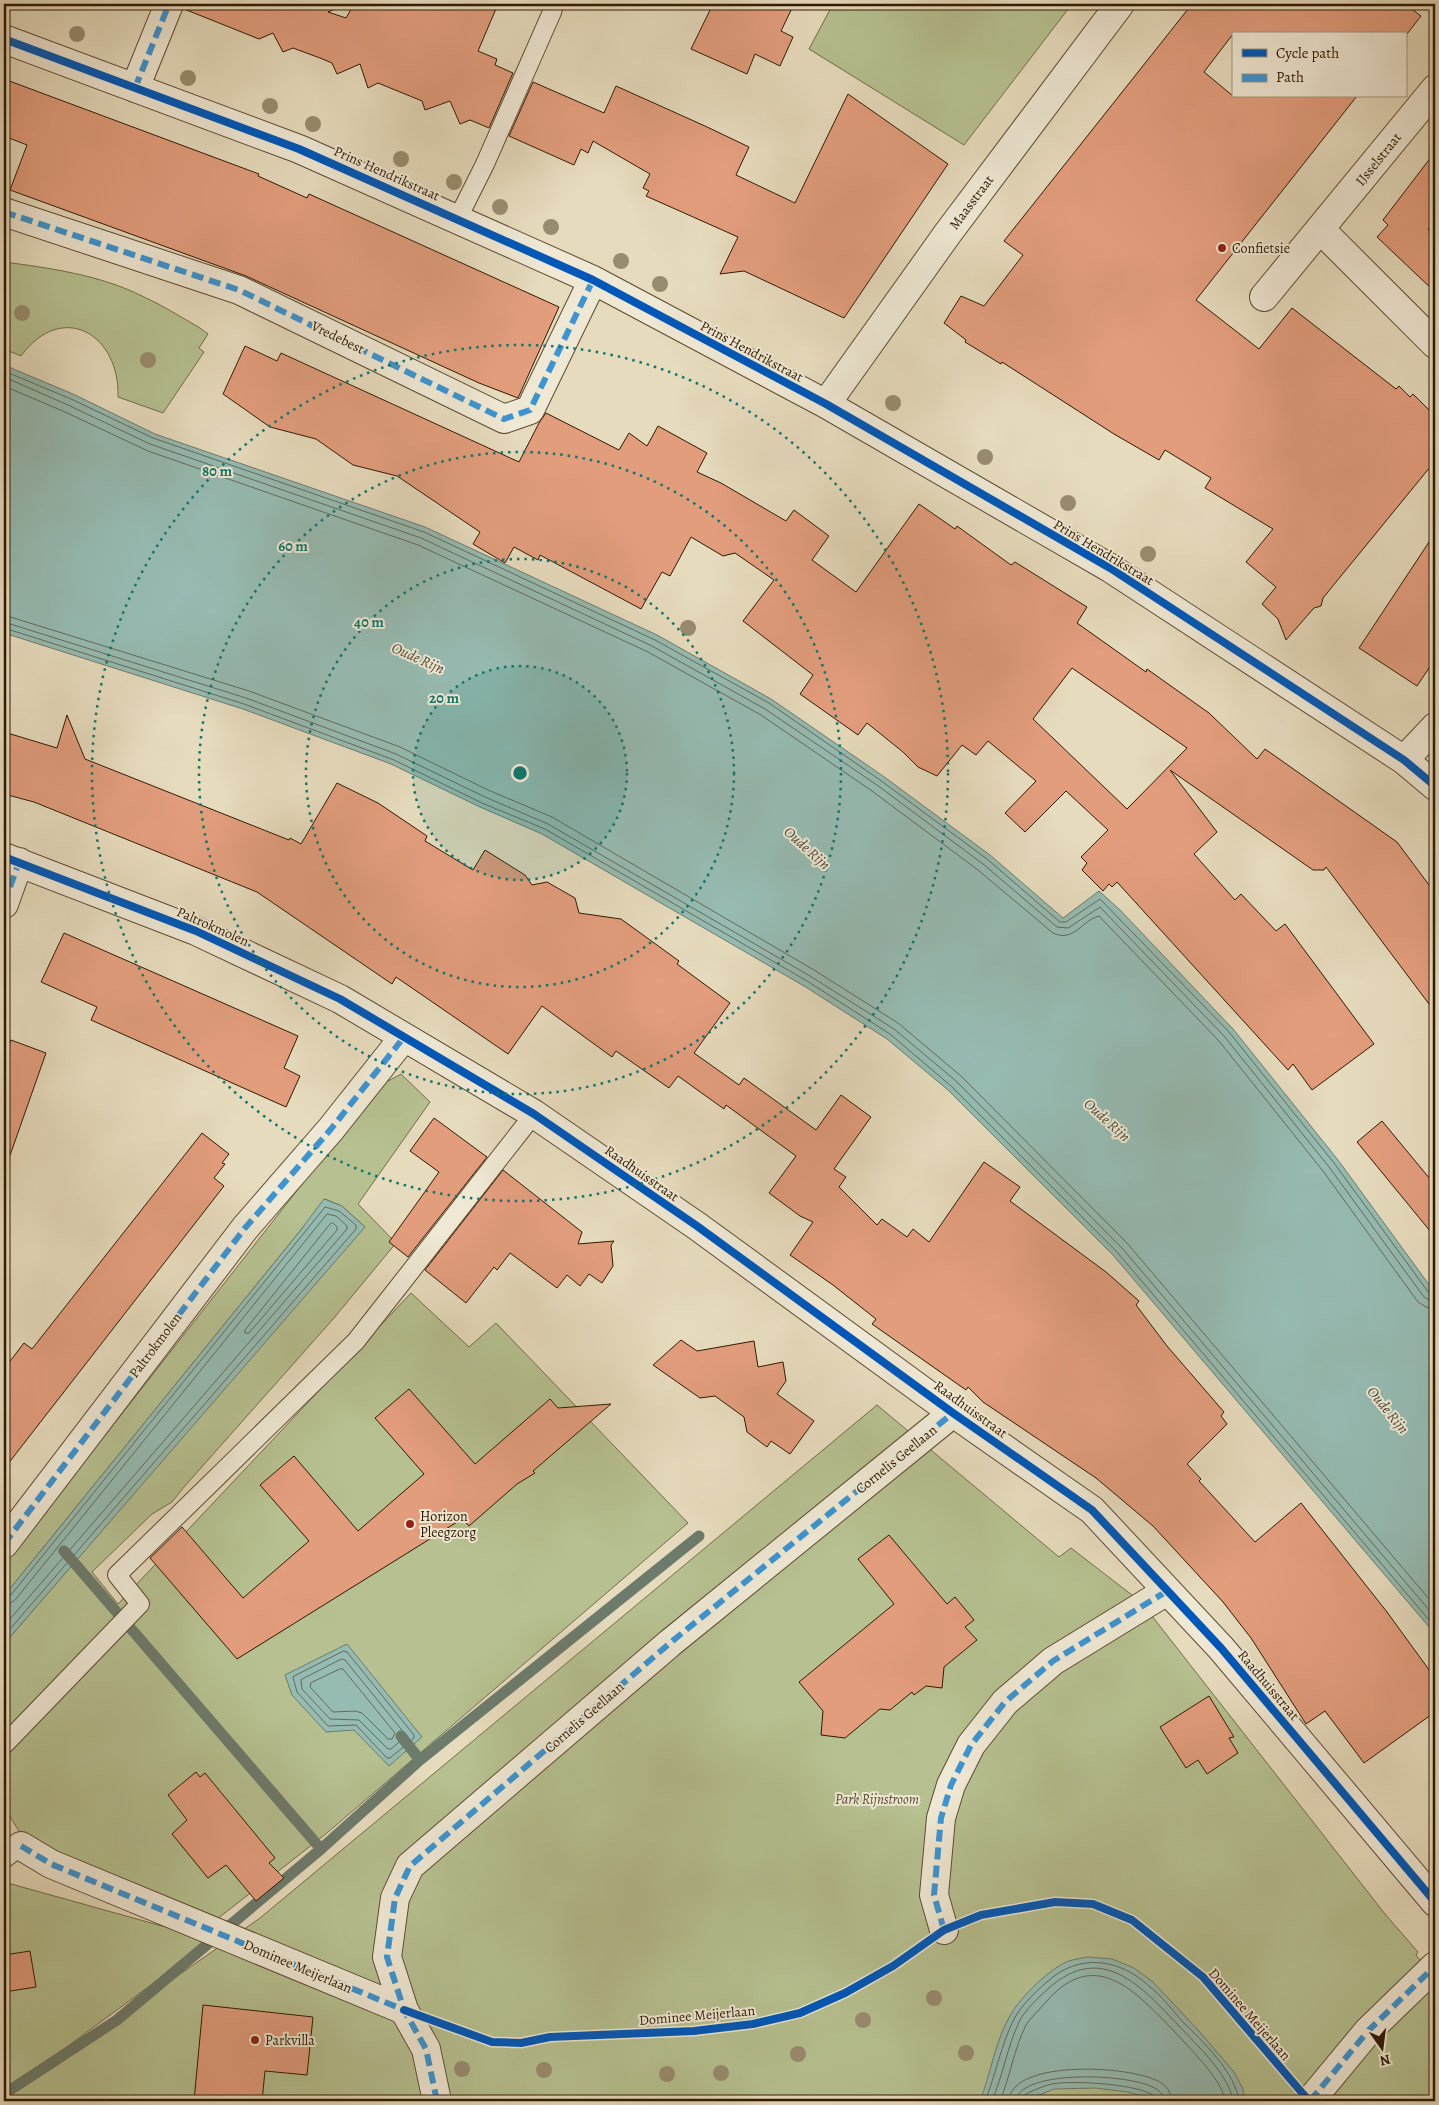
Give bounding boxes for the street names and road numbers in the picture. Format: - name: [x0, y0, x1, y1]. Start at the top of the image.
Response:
- street label: IJsselstraat: [1351, 128, 1406, 190]
- street label: Prins Hendrikstraat: [331, 142, 443, 205]
- street label: Maasstraat: [945, 171, 998, 233]
- street label: Vredebest: [307, 316, 368, 359]
- street label: Prins Hendrikstraat: [697, 316, 807, 387]
- street label: Prins Hendrikstraat: [1050, 515, 1158, 590]
- street label: Paltrokmolen: [174, 902, 252, 951]
- street label: Raadhuisstraat: [601, 1141, 683, 1206]
- street label: Paltrokmolen: [125, 1309, 186, 1382]
- street label: Raadhuisstraat: [930, 1376, 1012, 1443]
- street label: Cornelis Geellaan: [852, 1420, 941, 1498]
- street label: Raadhuisstraat: [1234, 1646, 1304, 1725]
- street label: Cornelis Geellaan: [540, 1677, 628, 1757]
- street label: Dominee Meijerlaan: [240, 1935, 355, 1998]
- street label: Dominee Meijerlaan: [1204, 1964, 1295, 2065]
- street label: Dominee Meijerlaan: [638, 2001, 756, 2030]

